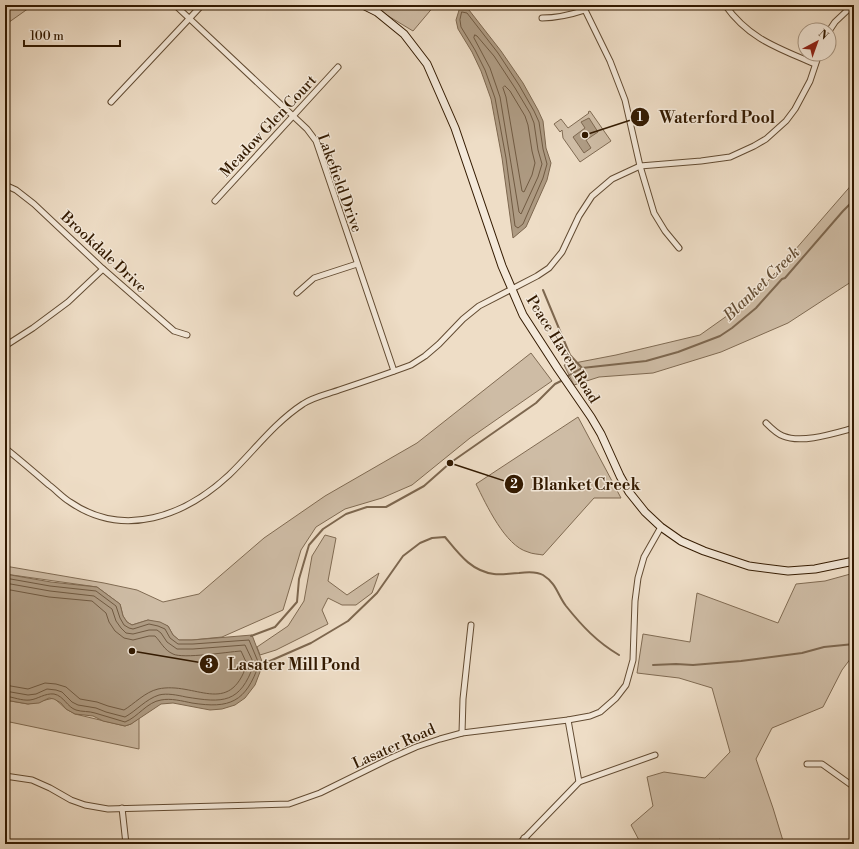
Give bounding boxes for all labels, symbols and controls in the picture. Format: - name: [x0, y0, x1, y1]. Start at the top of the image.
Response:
- scale bar: [24, 22, 120, 48]
- north arrow: [797, 22, 837, 62]
- text: N: [815, 27, 831, 44]
- text: 100 m: [30, 29, 64, 44]
- street label: Meadow Glen Court: [216, 71, 321, 182]
- callout: Waterford Pool: [630, 103, 783, 131]
- text: Waterford Pool: [658, 108, 776, 128]
- text: 1: [637, 110, 643, 125]
- street label: Lakefield Drive: [313, 131, 366, 235]
- street label: Brookdale Drive: [56, 207, 151, 297]
- water label: Blanket Creek: [718, 242, 804, 326]
- street label: Peace Haven Road: [522, 292, 604, 407]
- callout: Blanket Creek: [504, 470, 648, 498]
- text: Blanket Creek: [532, 475, 641, 495]
- text: 2: [510, 477, 518, 492]
- callout: Lasater Mill Pond: [199, 650, 368, 678]
- text: Lasater Mill Pond: [228, 655, 360, 675]
- text: 3: [205, 657, 213, 672]
- street label: Lasater Road: [350, 720, 439, 773]

